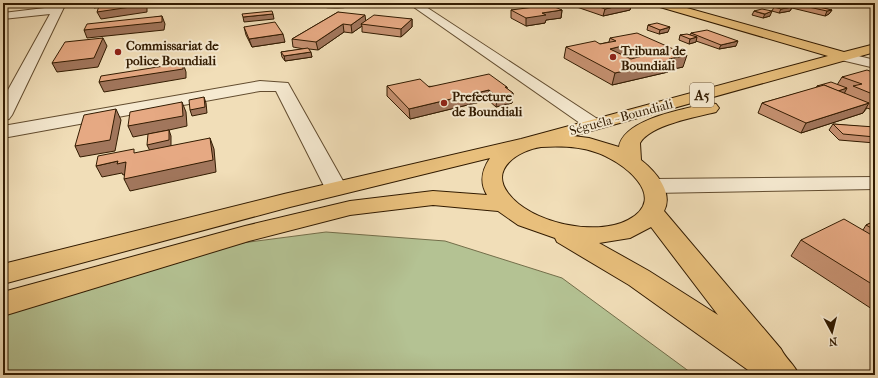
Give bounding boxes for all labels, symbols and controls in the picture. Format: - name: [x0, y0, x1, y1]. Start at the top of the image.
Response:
- place label: Commissariat de police Boundiali: [125, 38, 219, 69]
- place label: Tribunal de Boundiali: [620, 43, 686, 73]
- marker: Commissariat de police Boundiali: [113, 47, 123, 57]
- marker: Tribunal de Boundiali: [608, 52, 618, 62]
- road number: A5: [690, 83, 714, 107]
- place label: Prefecture de Boundiali: [452, 89, 523, 119]
- street label: Séguéla - Boundiali: [568, 96, 675, 138]
- marker: Prefecture de Boundiali: [439, 98, 449, 108]
- north arrow: [812, 312, 852, 352]
- text: N: [828, 334, 838, 348]

